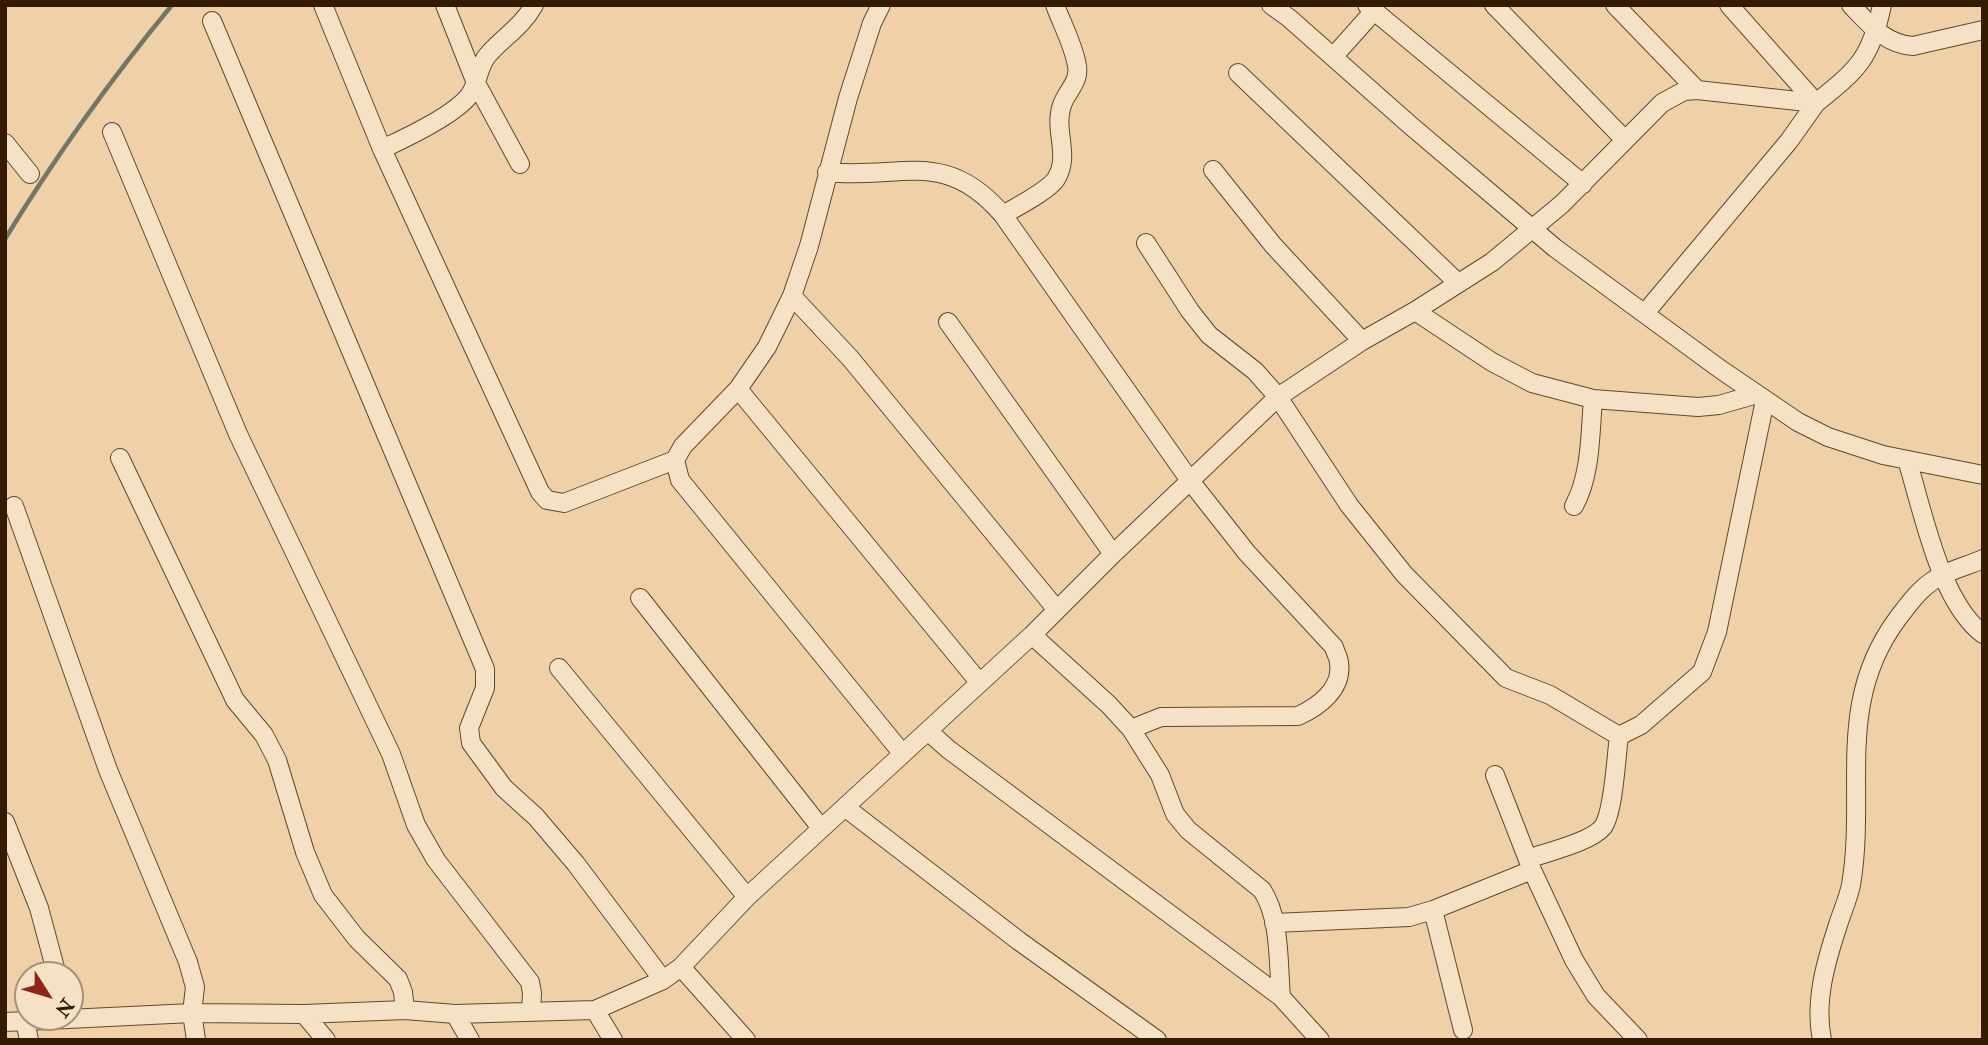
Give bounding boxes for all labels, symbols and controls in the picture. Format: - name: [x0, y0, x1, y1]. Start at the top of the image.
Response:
- north arrow: [14, 961, 84, 1031]
- text: N: [49, 993, 79, 1021]

